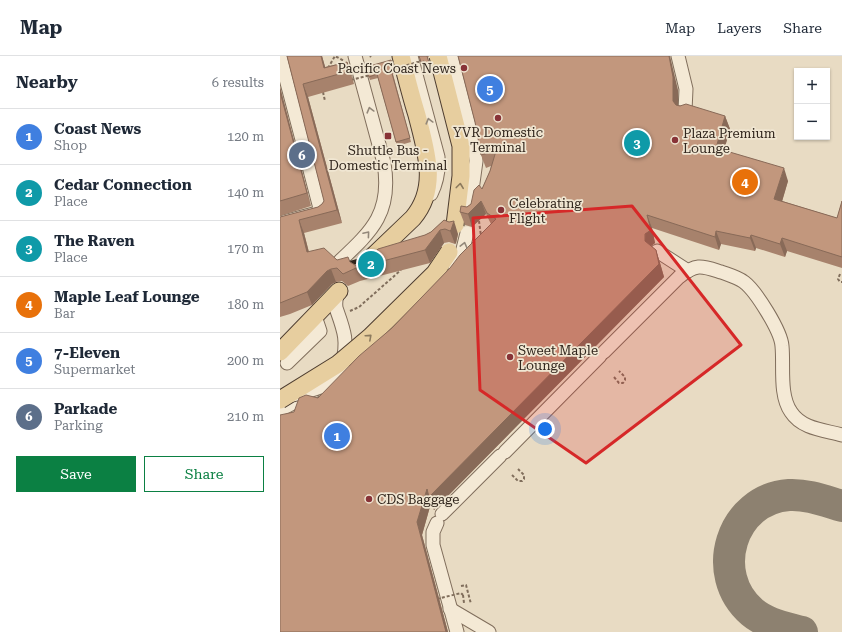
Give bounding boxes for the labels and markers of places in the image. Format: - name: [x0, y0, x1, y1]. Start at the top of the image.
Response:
- place label: Pacific Coast News: [338, 61, 456, 76]
- marker: Pacific Coast News: [459, 63, 469, 73]
- pin: 5: [477, 74, 503, 104]
- marker: YVR Domestic Terminal: [493, 113, 503, 123]
- place label: YVR Domestic Terminal: [453, 125, 543, 155]
- place label: Plaza Premium Lounge: [683, 126, 776, 156]
- pin: 3: [624, 128, 650, 158]
- marker: Shuttle Bus - Domestic Terminal: [383, 131, 393, 141]
- marker: Plaza Premium Lounge: [670, 135, 680, 145]
- pin: 6: [289, 140, 315, 170]
- place label: Shuttle Bus - Domestic Terminal: [329, 143, 447, 173]
- pin: 4: [732, 167, 758, 197]
- place label: Celebrating Flight: [509, 196, 582, 226]
- marker: Celebrating Flight: [496, 205, 506, 215]
- pin: 2: [358, 249, 384, 279]
- place label: Sweet Maple Lounge: [518, 343, 598, 373]
- marker: Sweet Maple Lounge: [505, 352, 515, 362]
- pin: 1: [324, 421, 350, 451]
- place label: CDS Baggage: [377, 492, 459, 507]
- marker: CDS Baggage: [364, 494, 374, 504]

